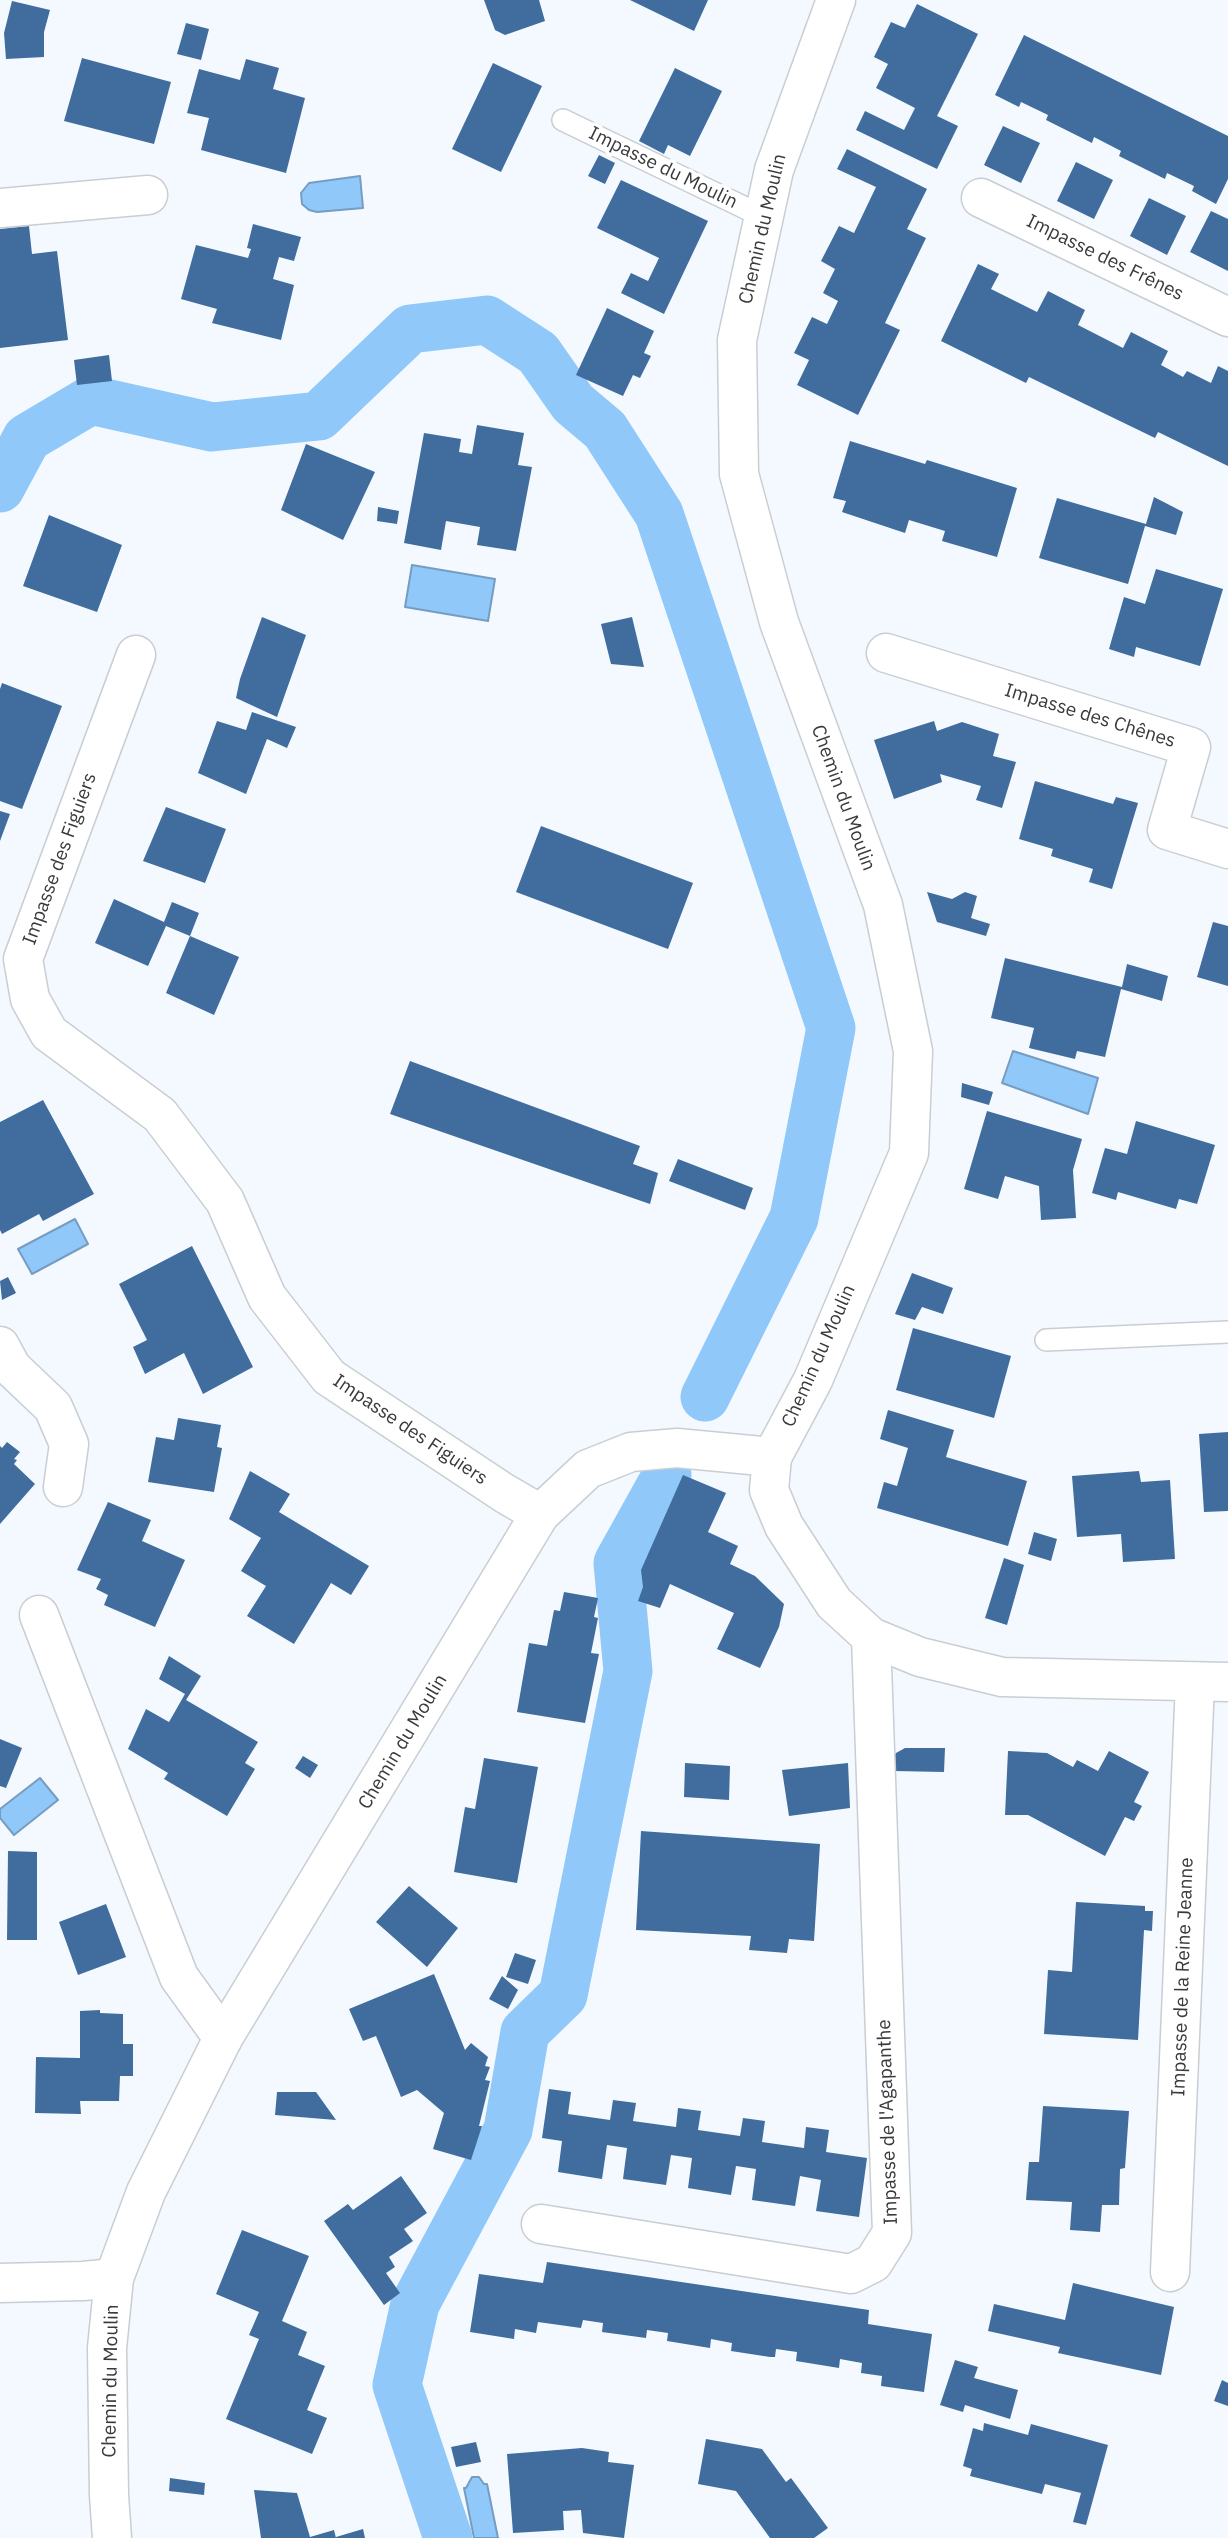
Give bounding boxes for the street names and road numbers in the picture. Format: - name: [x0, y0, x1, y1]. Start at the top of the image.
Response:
- street label: Impasse du Moulin: [585, 122, 741, 214]
- street label: Chemin du Moulin: [735, 152, 791, 306]
- street label: Impasse des Frênes: [1023, 210, 1187, 306]
- street label: Impasse des Chênes: [1002, 679, 1178, 753]
- street label: Chemin du Moulin: [806, 722, 880, 874]
- street label: Impasse des Figuiers: [18, 770, 102, 948]
- street label: Chemin du Moulin: [777, 1281, 861, 1431]
- street label: Impasse des Figuiers: [328, 1370, 492, 1490]
- street label: Chemin du Moulin: [354, 1670, 452, 1814]
- street label: Impasse de la Reine Jeanne: [1167, 1857, 1199, 2097]
- street label: Impasse de l'Agapanthe: [873, 2019, 903, 2225]
- street label: Chemin du Moulin: [98, 2304, 124, 2458]

